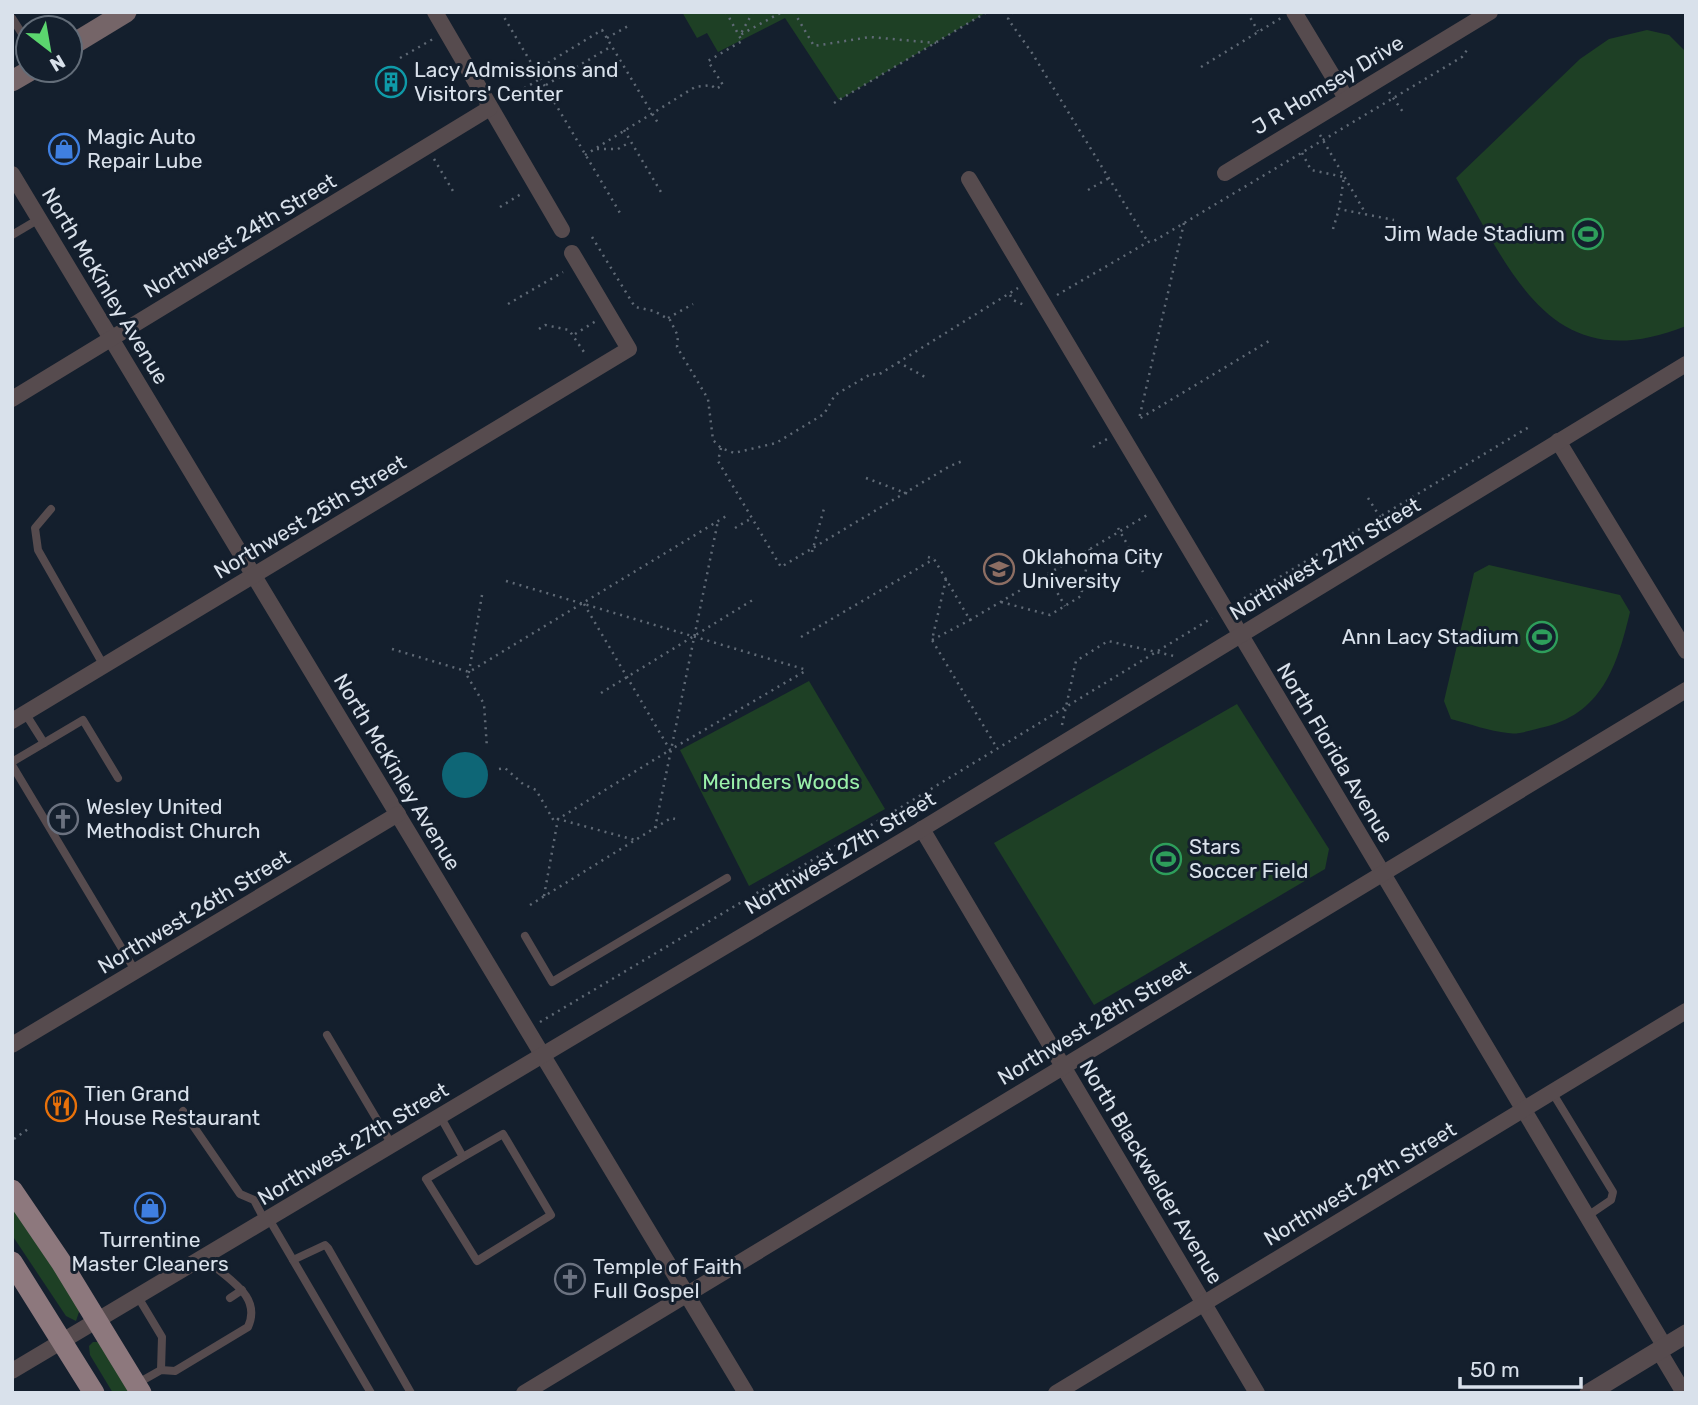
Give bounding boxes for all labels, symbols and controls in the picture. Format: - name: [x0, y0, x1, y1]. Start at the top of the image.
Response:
- north arrow: [14, 14, 84, 84]
- street label: J R Homsey Drive: [1248, 30, 1408, 140]
- text: N: [46, 50, 69, 77]
- place label: Lacy Admissions and Visitors' Center: [414, 57, 618, 106]
- building icon: Lacy Admissions and Visitors' Center: [374, 65, 408, 99]
- place label: Magic Auto Repair Lube: [87, 124, 203, 173]
- shop icon: Magic Auto Repair Lube: [47, 132, 81, 166]
- street label: Northwest 24th Street: [139, 168, 340, 303]
- street label: North McKinley Avenue: [37, 183, 174, 389]
- sports icon: Jim Wade Stadium: [1571, 217, 1605, 251]
- place label: Jim Wade Stadium: [1384, 221, 1565, 246]
- street label: Northwest 25th Street: [209, 449, 410, 584]
- street label: Northwest 27th Street: [1225, 492, 1425, 625]
- place label: Oklahoma City University: [1022, 544, 1163, 593]
- school or university icon: Oklahoma City University: [982, 552, 1016, 586]
- sports icon: Ann Lacy Stadium: [1525, 620, 1559, 654]
- place label: Ann Lacy Stadium: [1342, 624, 1519, 649]
- street label: North Florida Avenue: [1272, 658, 1399, 847]
- street label: North McKinley Avenue: [329, 669, 466, 875]
- park label: Meinders Woods: [702, 769, 860, 794]
- street label: Northwest 27th Street: [740, 786, 940, 919]
- place label: Wesley United Methodist Church: [86, 794, 261, 843]
- church icon: Wesley United Methodist Church: [46, 802, 80, 836]
- place label: Stars Soccer Field: [1189, 834, 1308, 883]
- sports icon: Stars Soccer Field: [1149, 842, 1183, 876]
- street label: Northwest 26th Street: [93, 844, 294, 979]
- street label: Northwest 28th Street: [993, 955, 1195, 1090]
- street label: North Blackwelder Avenue: [1074, 1055, 1228, 1288]
- street label: Northwest 27th Street: [253, 1077, 453, 1210]
- place label: Tien Grand House Restaurant: [84, 1081, 260, 1130]
- restaurant icon: Tien Grand House Restaurant: [44, 1089, 78, 1123]
- street label: Northwest 29th Street: [1259, 1116, 1460, 1251]
- shop icon: Turrentine Master Cleaners: [133, 1191, 167, 1225]
- place label: Turrentine Master Cleaners: [71, 1227, 229, 1276]
- place label: Temple of Faith Full Gospel: [593, 1254, 742, 1303]
- church icon: Temple of Faith Full Gospel: [553, 1262, 587, 1296]
- scale bar: [1460, 1346, 1581, 1390]
- text: 50 m: [1470, 1357, 1520, 1382]

